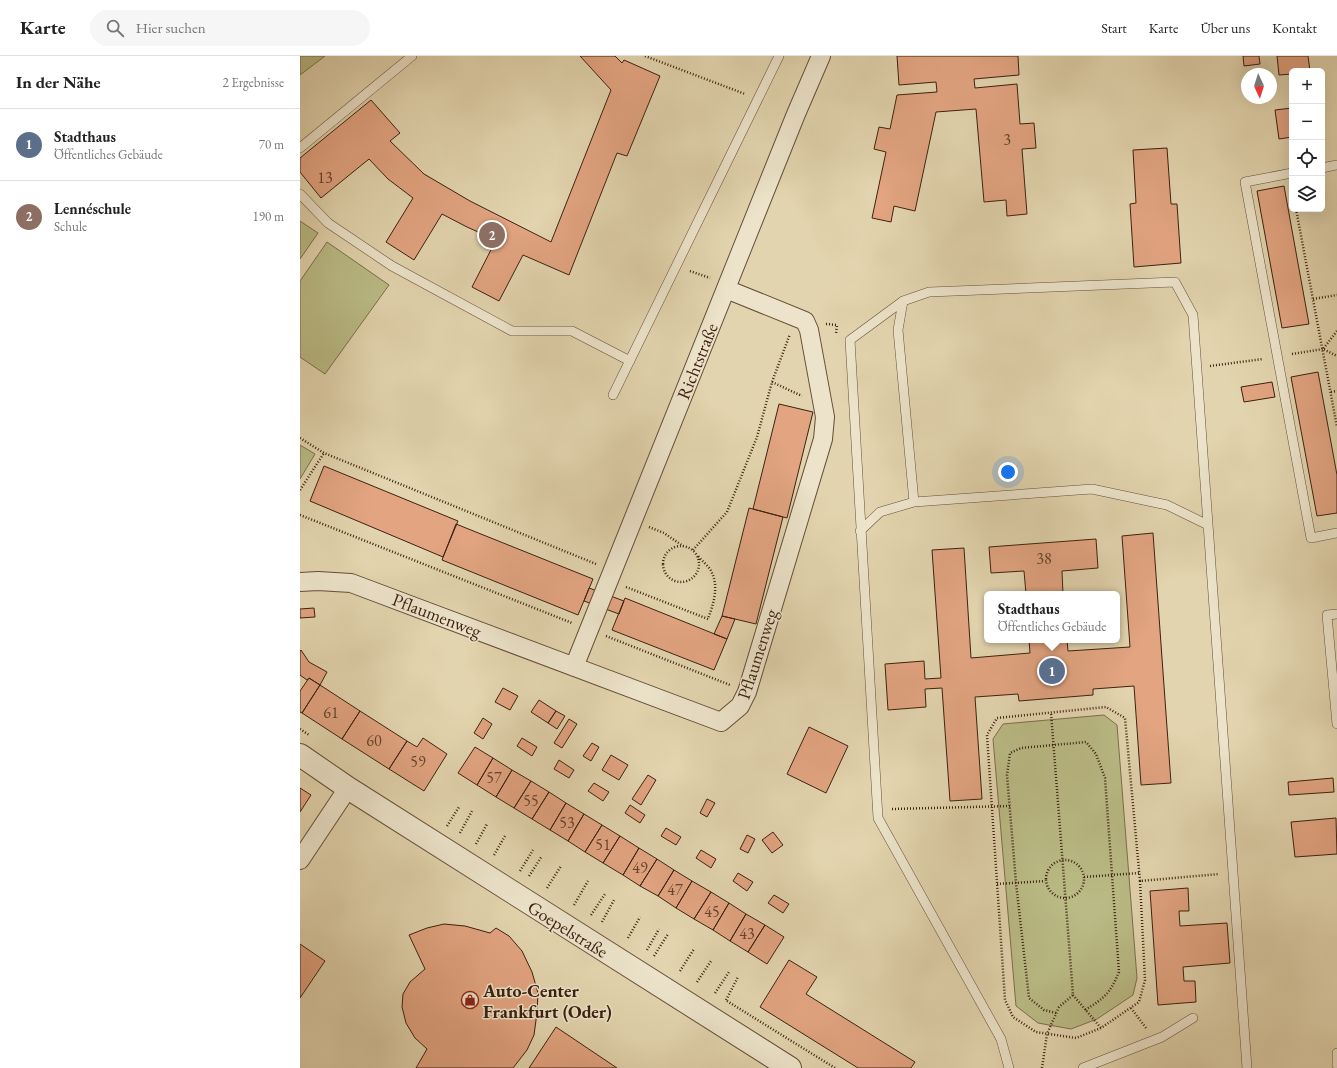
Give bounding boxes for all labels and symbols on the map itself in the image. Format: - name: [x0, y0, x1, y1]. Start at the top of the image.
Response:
- north arrow: [1241, 68, 1277, 104]
- house number: 3: [1003, 129, 1011, 150]
- house number: 13: [317, 167, 333, 188]
- pin: 2: [479, 220, 505, 250]
- street label: Richtstraße: [671, 319, 723, 403]
- your location: [998, 462, 1018, 482]
- house number: 38: [1036, 548, 1052, 569]
- street label: Pflaumenweg: [389, 588, 485, 643]
- street label: Pflaumenweg: [732, 606, 782, 702]
- pin: 1: [1039, 656, 1065, 686]
- house number: 61: [323, 702, 339, 723]
- house number: 60: [366, 730, 382, 751]
- house number: 59: [410, 751, 426, 772]
- house number: 57: [486, 767, 502, 788]
- house number: 55: [523, 790, 539, 811]
- house number: 53: [559, 812, 575, 833]
- house number: 51: [595, 834, 611, 855]
- house number: 49: [632, 857, 648, 878]
- house number: 47: [667, 879, 683, 900]
- street label: Goepelstraße: [524, 895, 612, 963]
- house number: 45: [704, 901, 720, 922]
- house number: 43: [739, 923, 755, 944]
- place label: Auto-Center Frankfurt (Oder): [482, 979, 612, 1023]
- shop icon: Auto-Center Frankfurt (Oder): [460, 990, 480, 1010]

